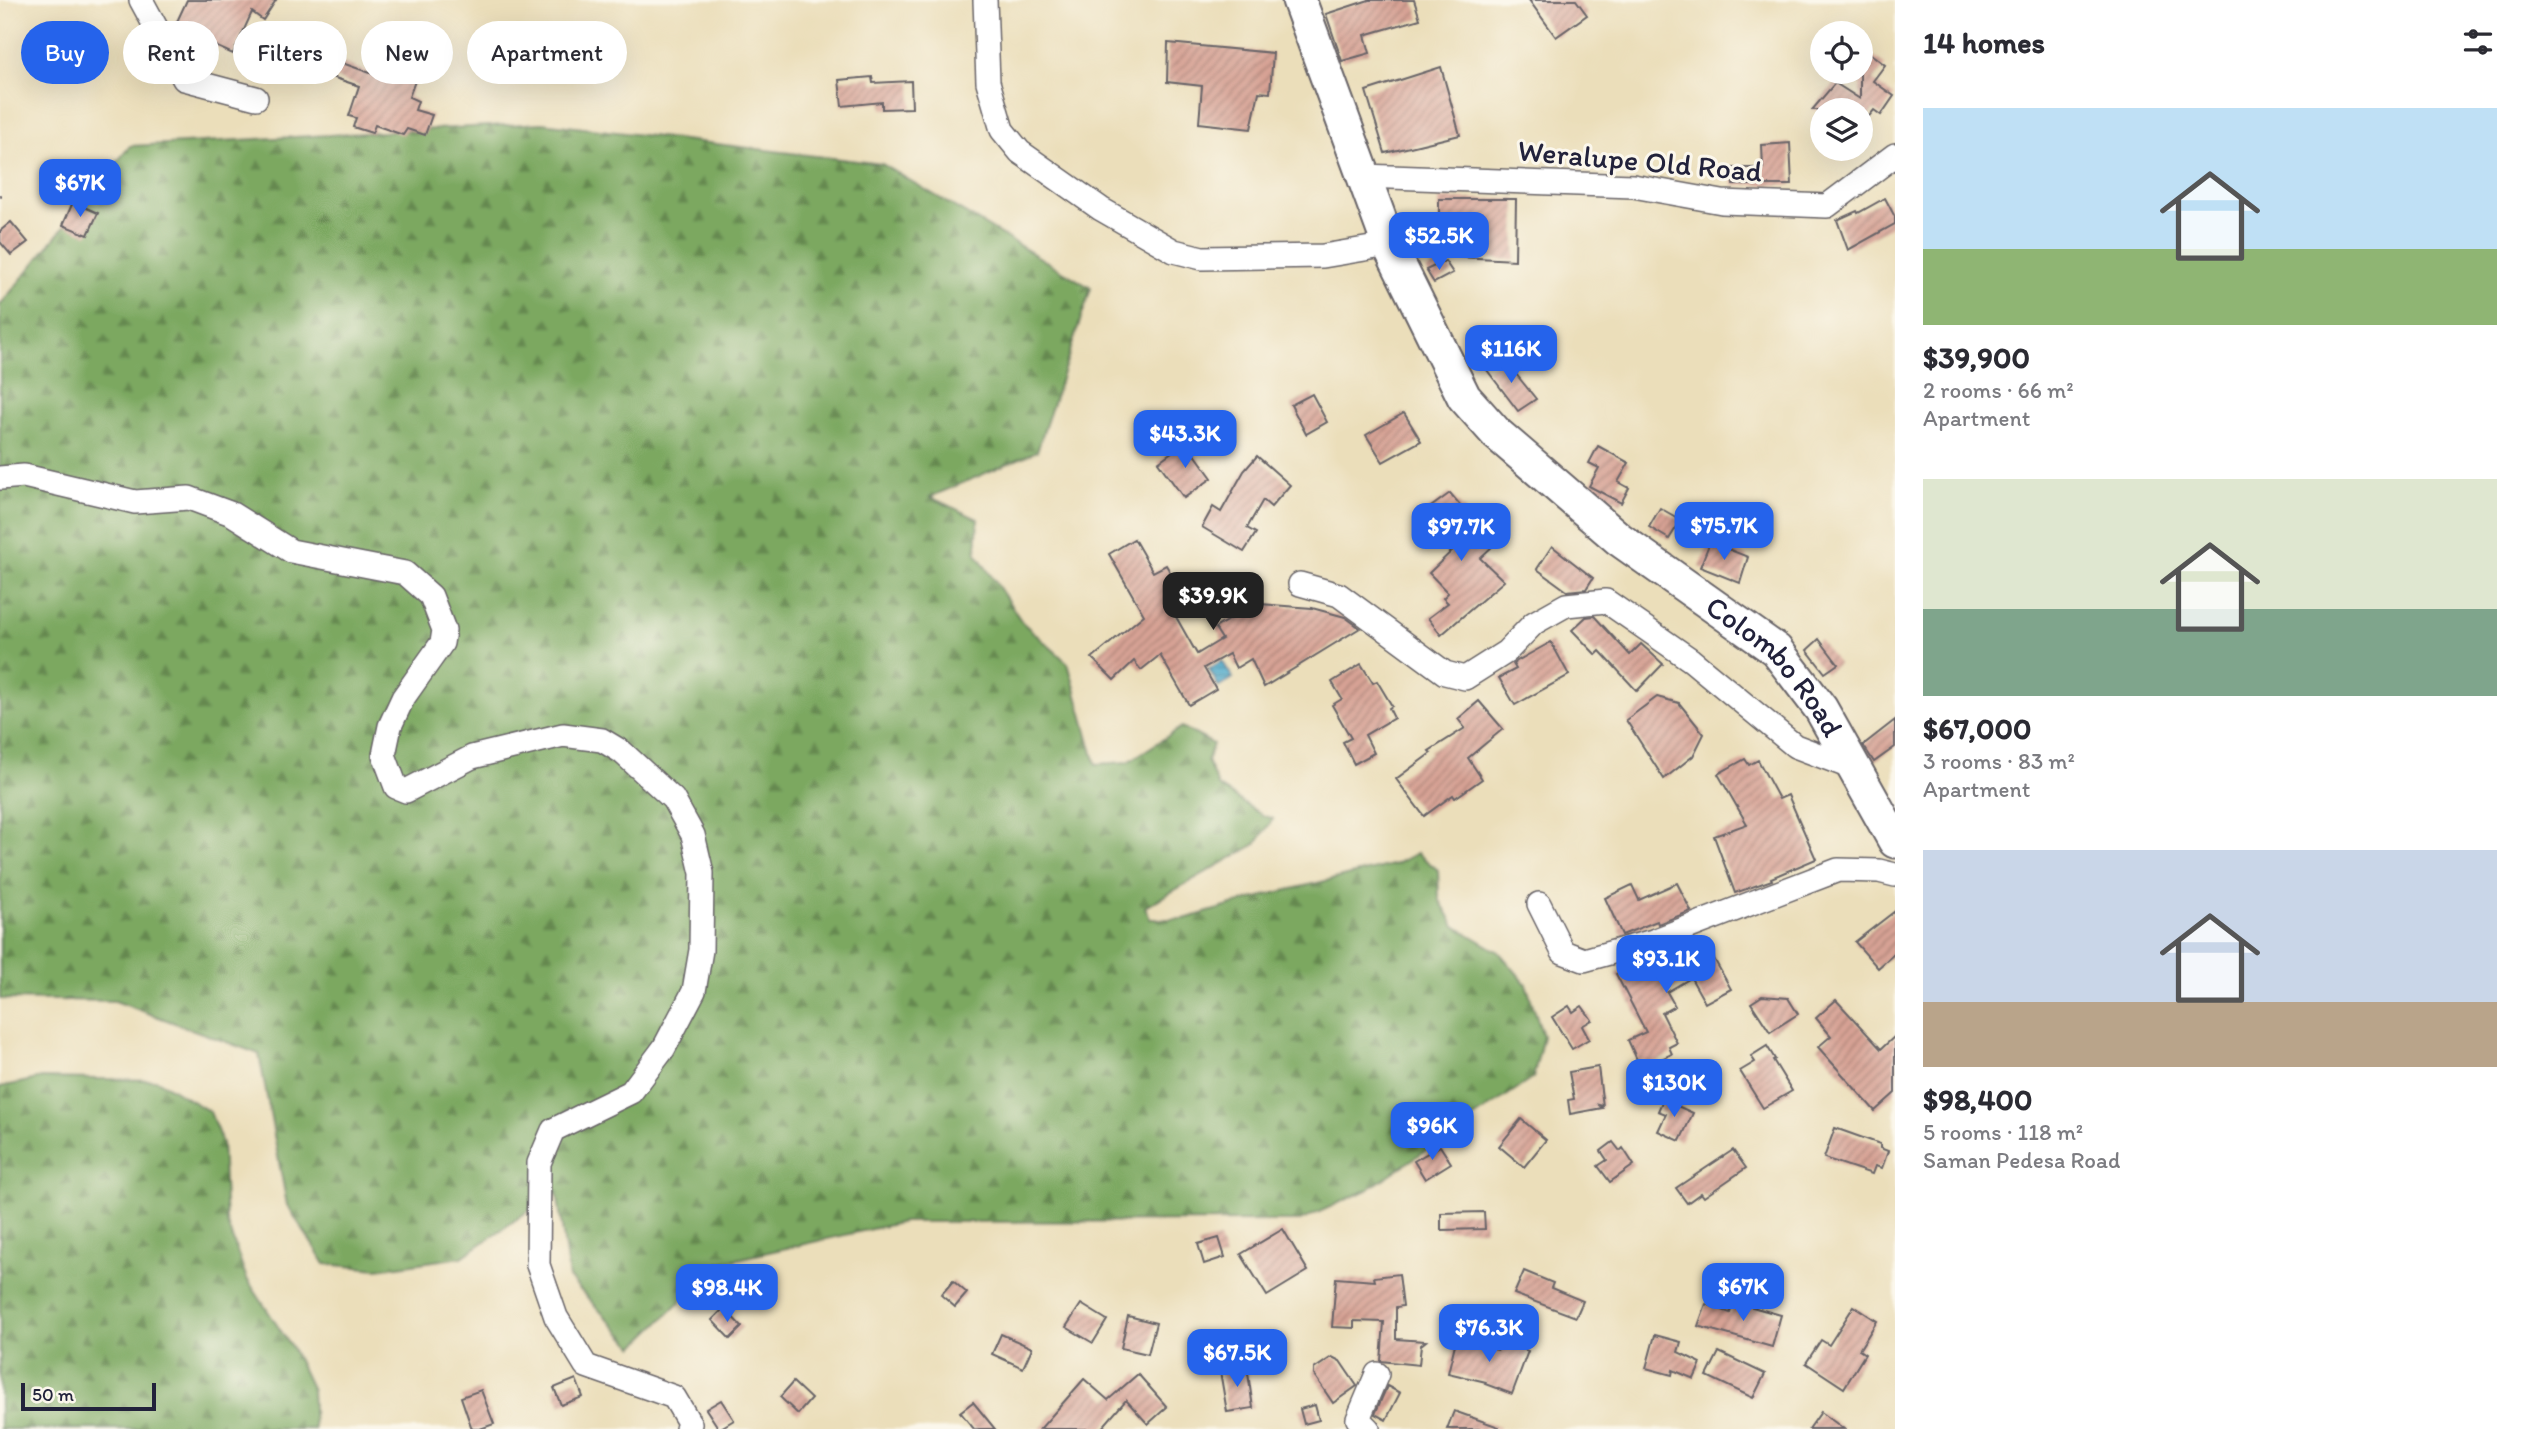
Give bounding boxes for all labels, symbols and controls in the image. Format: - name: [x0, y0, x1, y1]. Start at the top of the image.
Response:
- chip: Buy: [21, 21, 109, 84]
- chip: Rent: [123, 21, 219, 84]
- chip: Filters: [233, 21, 347, 84]
- chip: New: [361, 21, 453, 84]
- chip: Apartment: [467, 21, 627, 84]
- map controls: [1810, 21, 1873, 161]
- button: locate: [1810, 21, 1873, 84]
- icon: filters: [2459, 23, 2497, 61]
- text: 14 homes: [1923, 24, 2045, 61]
- button: layers: [1810, 98, 1873, 161]
- street label: Weralupe Old Road: [1516, 131, 1764, 190]
- icon: home: [2147, 153, 2273, 279]
- pin: $67K: [39, 160, 121, 219]
- text: $67K: [55, 168, 105, 196]
- pin: $52.5K: [1382, 212, 1496, 272]
- text: $52.5K: [1405, 221, 1473, 249]
- pin: $116K: [1462, 326, 1560, 385]
- text: $116K: [1481, 334, 1541, 362]
- text: $39,900: [1923, 339, 2030, 376]
- text: 2 rooms · 66 m²: [1923, 376, 2074, 404]
- text: Apartment: [1923, 404, 2030, 432]
- pin: $43.3K: [1128, 410, 1242, 470]
- text: $43.3K: [1150, 419, 1220, 447]
- pin: $75.7K: [1667, 503, 1781, 562]
- pin: $97.7K: [1404, 504, 1518, 563]
- text: $75.7K: [1691, 511, 1757, 539]
- text: $97.7K: [1428, 512, 1494, 540]
- icon: home: [2147, 524, 2273, 650]
- pin: $39.9K: [1156, 572, 1270, 632]
- text: $39.9K: [1179, 581, 1247, 609]
- street label: Colombo Road: [1699, 587, 1852, 743]
- text: $67,000: [1923, 710, 2032, 747]
- text: 3 rooms · 83 m²: [1923, 747, 2075, 775]
- text: Apartment: [1923, 775, 2030, 803]
- icon: home: [2147, 895, 2273, 1021]
- pin: $93.1K: [1609, 936, 1723, 995]
- text: $93.1K: [1632, 944, 1700, 972]
- pin: $130K: [1625, 1060, 1723, 1119]
- text: $130K: [1642, 1068, 1706, 1096]
- text: $98,400: [1923, 1081, 2032, 1118]
- pin: $96K: [1391, 1102, 1473, 1162]
- text: $96K: [1407, 1111, 1457, 1139]
- text: 5 rooms · 118 m²: [1923, 1118, 2083, 1146]
- text: Saman Pedesa Road: [1923, 1146, 2120, 1174]
- pin: $98.4K: [670, 1264, 784, 1324]
- pin: $67K: [1702, 1264, 1784, 1323]
- text: $67K: [1718, 1272, 1768, 1300]
- text: $98.4K: [692, 1273, 762, 1301]
- pin: $76.3K: [1432, 1304, 1546, 1364]
- text: $76.3K: [1455, 1313, 1523, 1341]
- pin: $67.5K: [1180, 1330, 1294, 1389]
- text: $67.5K: [1203, 1338, 1271, 1366]
- scale bar: [21, 1380, 156, 1412]
- text: 50 m: [32, 1383, 74, 1406]

